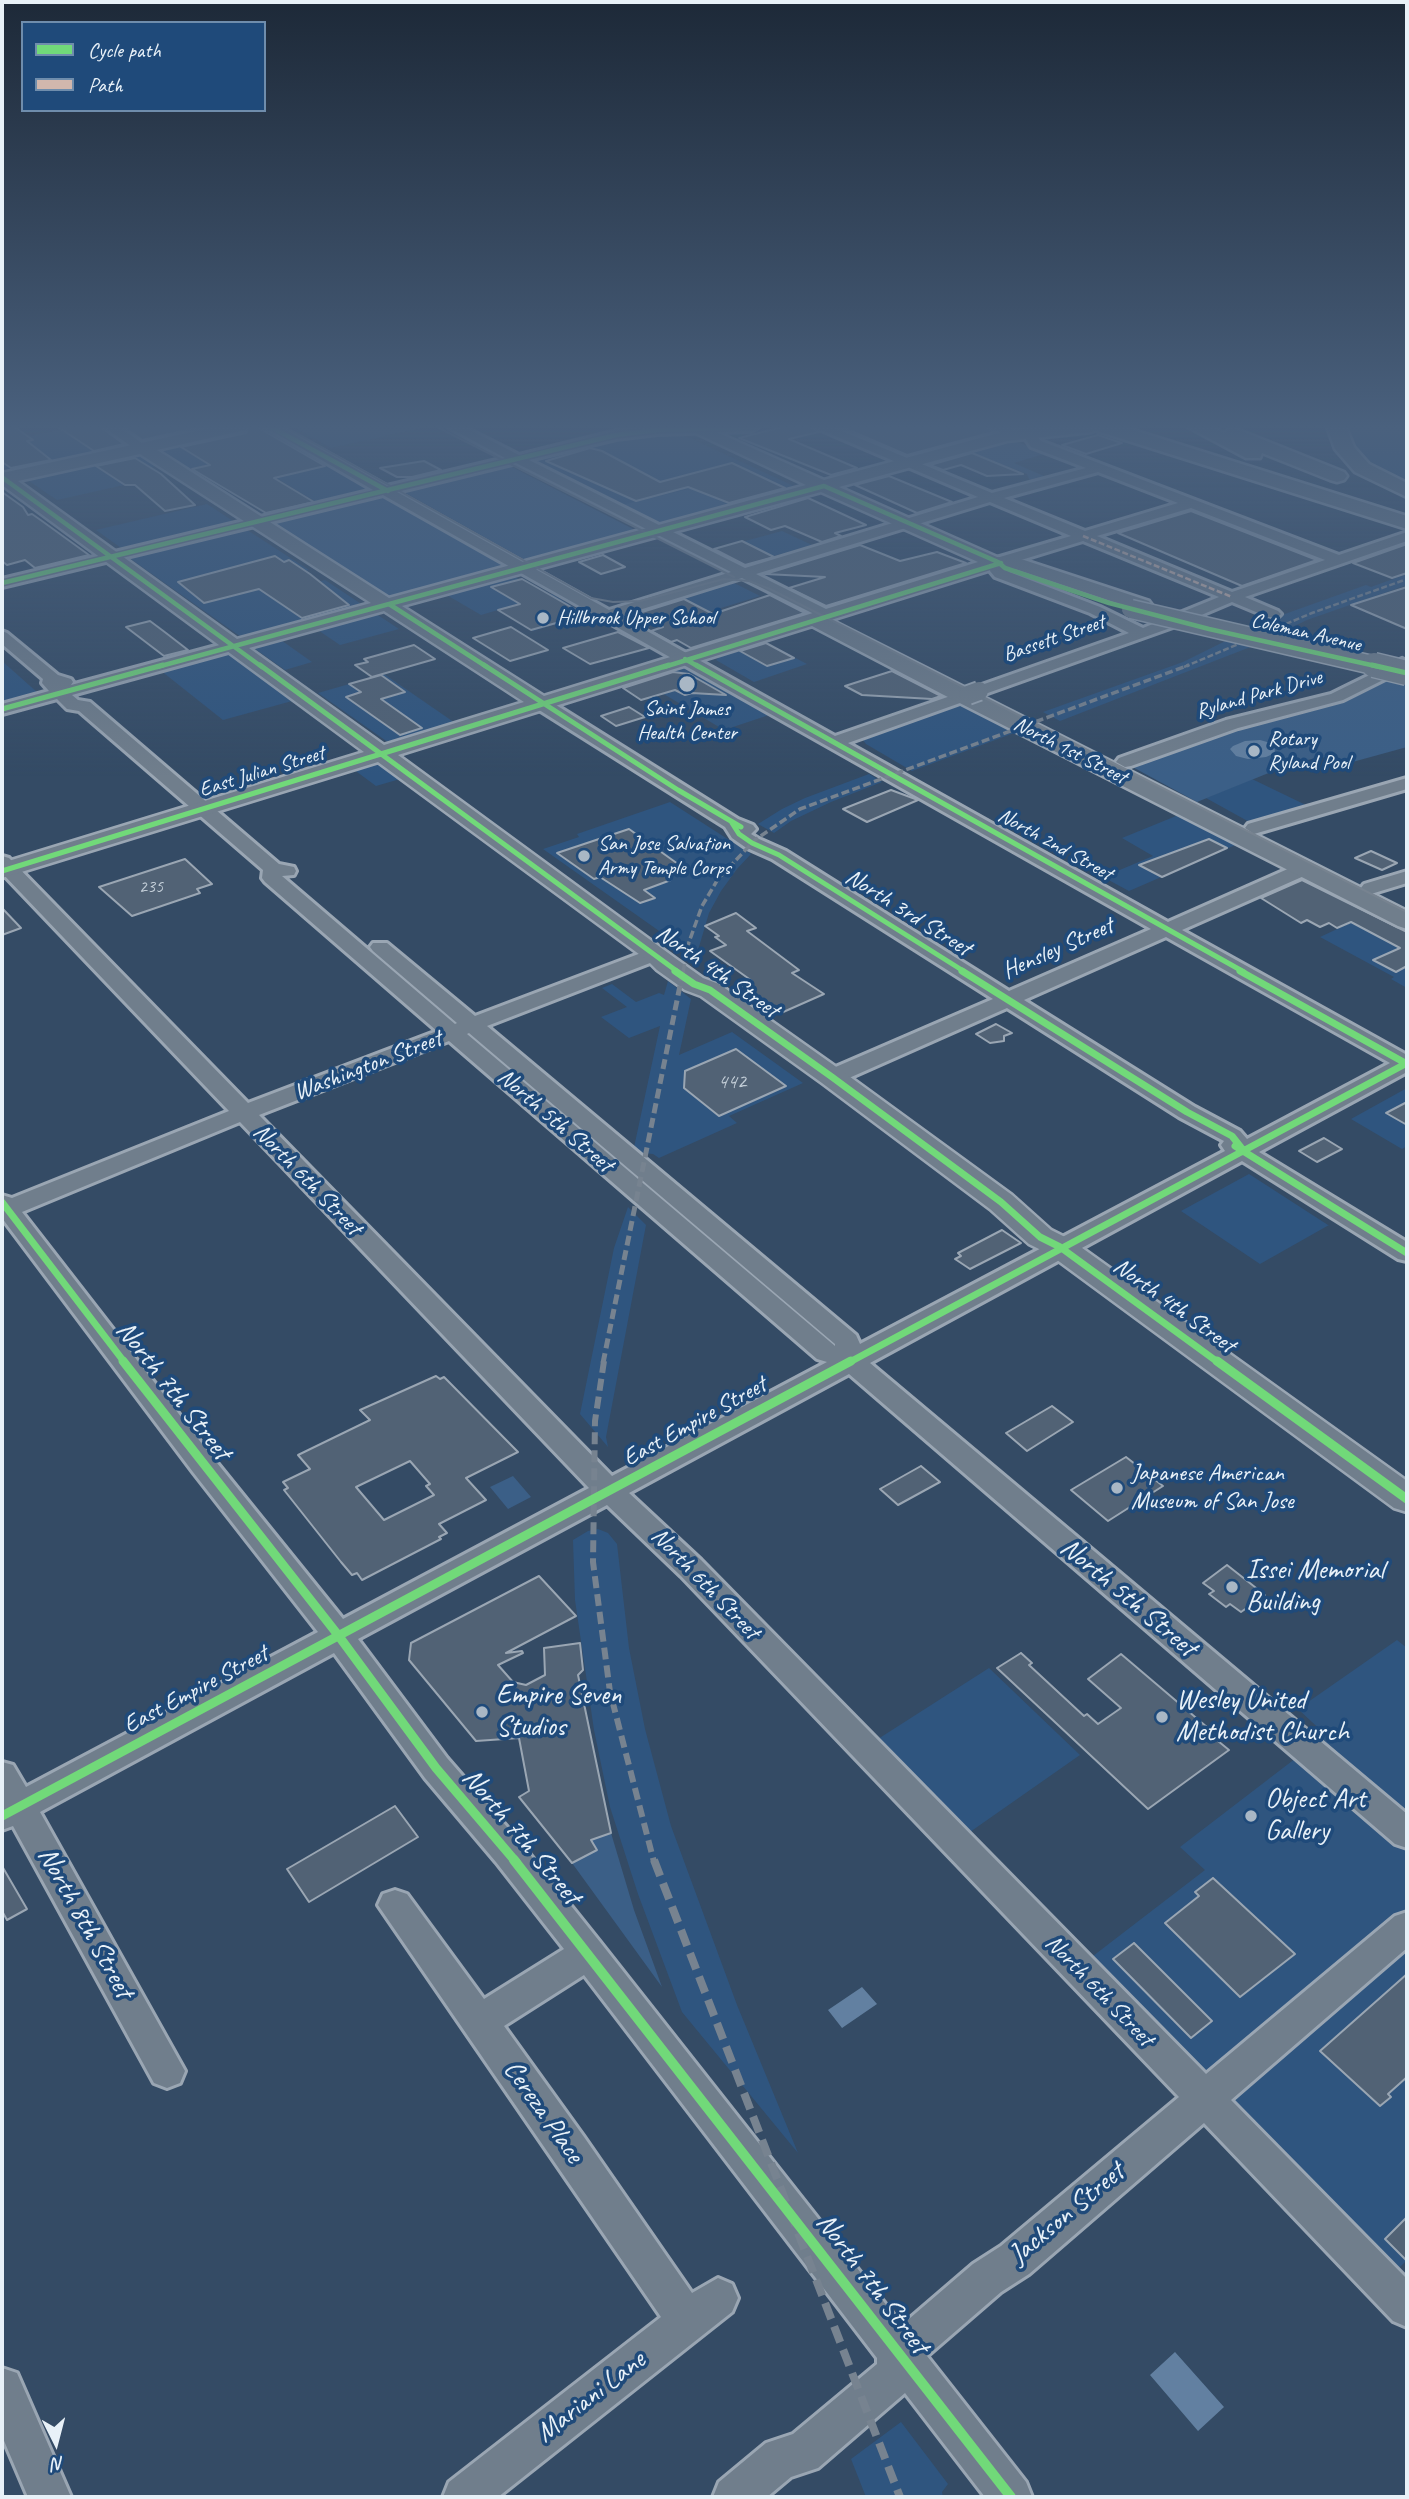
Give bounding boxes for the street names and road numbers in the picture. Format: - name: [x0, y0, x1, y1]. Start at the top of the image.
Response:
- street label: Coleman Avenue: [1249, 608, 1363, 658]
- street label: Bassett Street: [1000, 610, 1108, 668]
- street label: Ryland Park Drive: [1193, 665, 1325, 725]
- street label: North 1st Street: [1009, 712, 1131, 790]
- street label: East Julian Street: [196, 741, 328, 803]
- street label: North 2nd Street: [993, 803, 1117, 887]
- street label: North 3rd Street: [840, 863, 976, 963]
- street label: Hensley Street: [998, 912, 1118, 986]
- street label: North 4th Street: [650, 919, 784, 1025]
- street label: Washington Street: [290, 1025, 446, 1107]
- street label: North 5th Street: [491, 1063, 619, 1179]
- street label: North 6th Street: [247, 1118, 367, 1242]
- street label: North 4th Street: [1107, 1252, 1241, 1360]
- street label: North 7th Street: [108, 1315, 238, 1467]
- street label: East Empire Street: [618, 1371, 772, 1473]
- street label: North 6th Street: [645, 1522, 765, 1646]
- street label: North 5th Street: [1053, 1531, 1203, 1665]
- street label: East Empire Street: [119, 1640, 273, 1740]
- street label: North 7th Street: [454, 1762, 588, 1912]
- street label: North 8th Street: [30, 1841, 140, 2005]
- street label: North 6th Street: [1039, 1929, 1159, 2053]
- street label: Cereza Place: [495, 2054, 591, 2170]
- street label: Jackson Street: [1002, 2156, 1132, 2272]
- street label: North 7th Street: [808, 2207, 936, 2361]
- street label: Mariani Lane: [530, 2344, 652, 2450]

